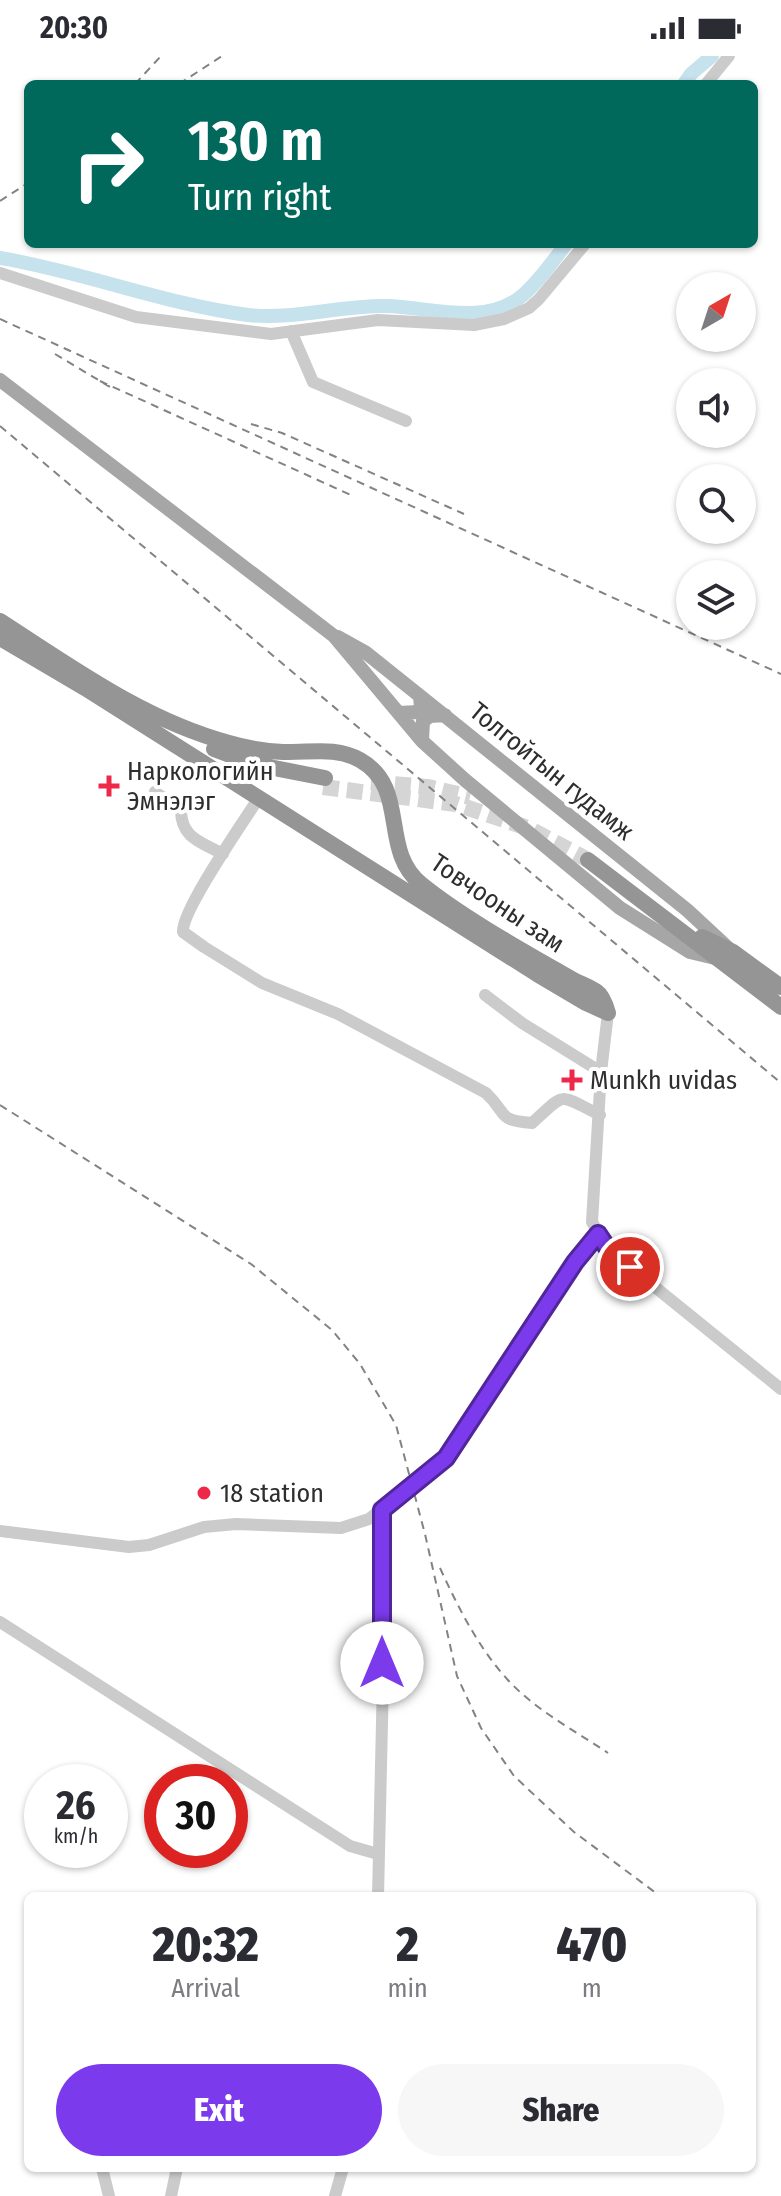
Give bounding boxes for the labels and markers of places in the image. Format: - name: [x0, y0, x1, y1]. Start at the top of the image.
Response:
- place label: Наркологийн Эмнэлэг: [127, 756, 274, 817]
- marker: Наркологийн Эмнэлэг: [98, 775, 120, 797]
- place label: Munkh uvidas: [590, 1065, 737, 1096]
- marker: Munkh uvidas: [561, 1069, 583, 1091]
- pin: [596, 1233, 664, 1301]
- place label: 18 station: [220, 1478, 324, 1509]
- marker: 18 station: [195, 1484, 213, 1502]

